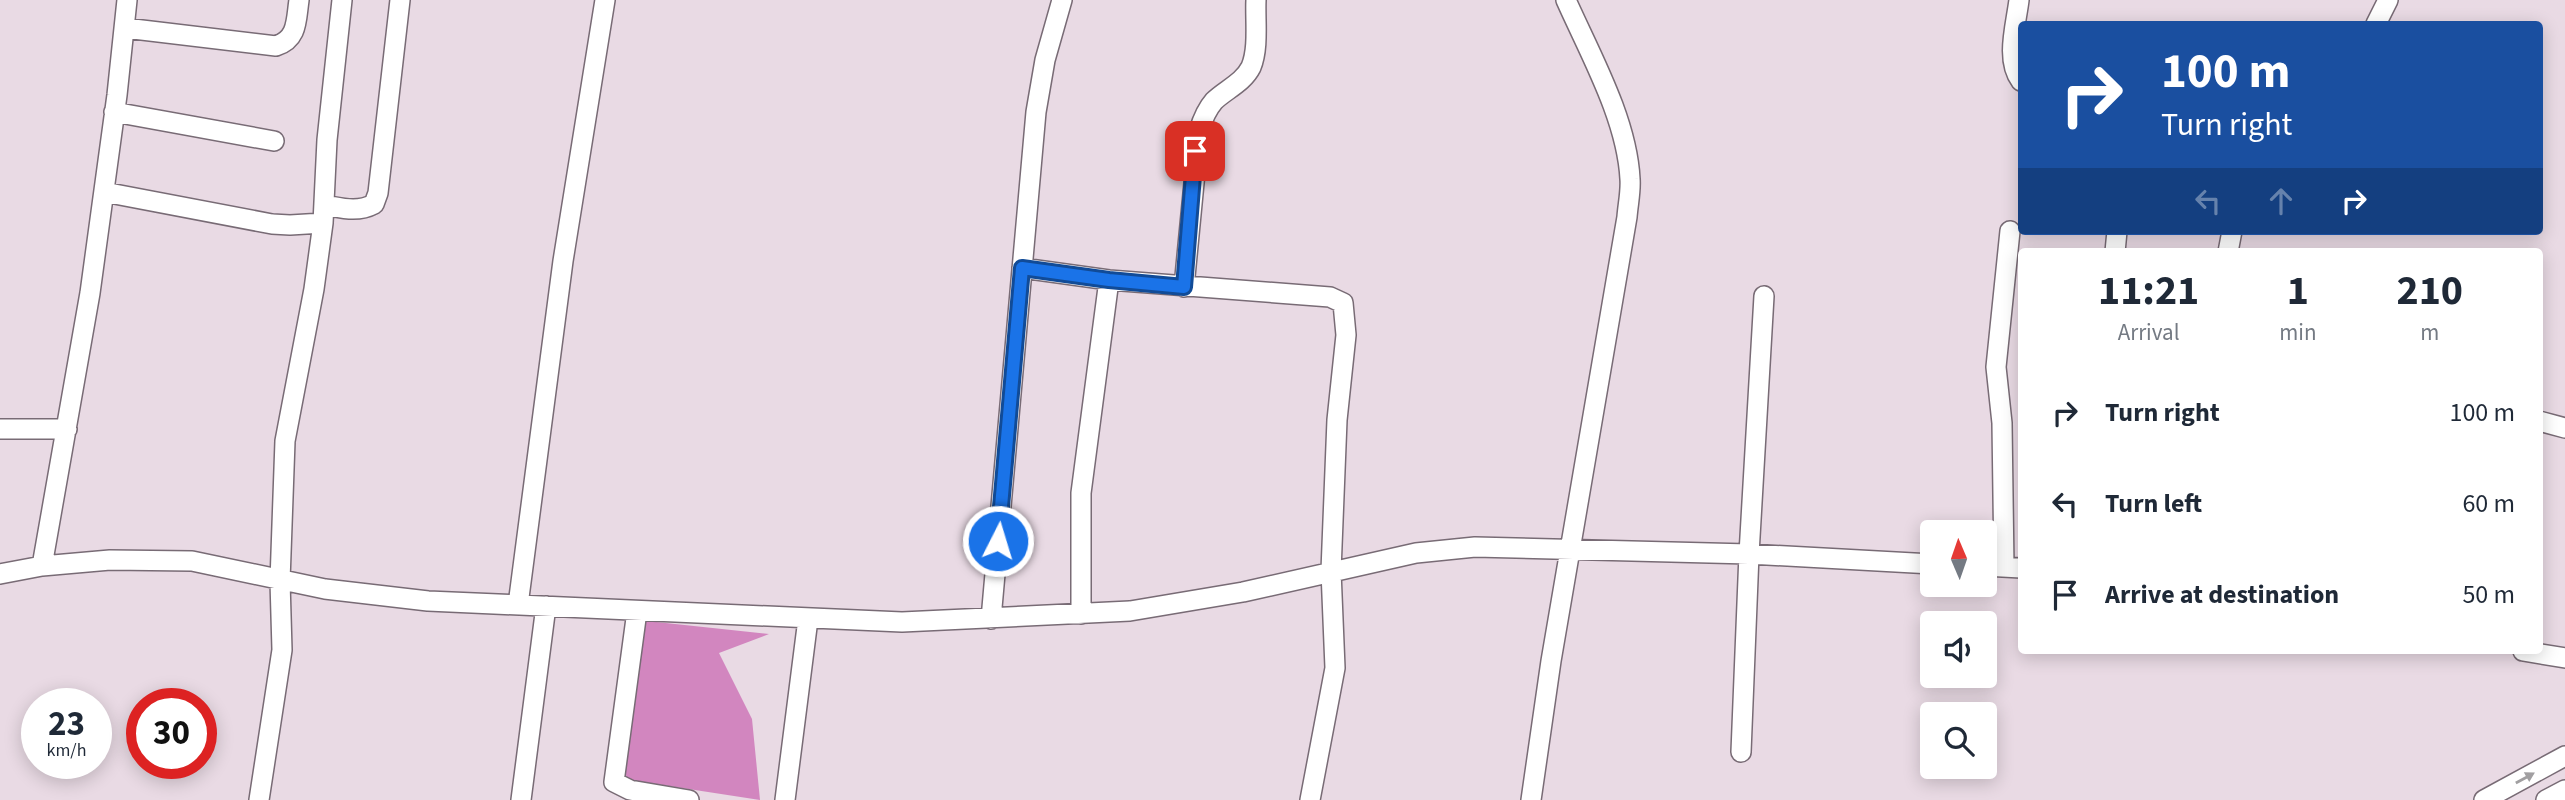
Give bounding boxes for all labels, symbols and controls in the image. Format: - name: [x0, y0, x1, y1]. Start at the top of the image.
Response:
- text: 100 m: [2161, 37, 2290, 107]
- icon: right: [2046, 49, 2137, 140]
- text: Turn right: [2161, 102, 2292, 148]
- pin: [1165, 121, 1225, 181]
- icon: arrive: [1176, 132, 1214, 170]
- icon: left: [2189, 182, 2227, 220]
- icon: ahead: [2262, 182, 2300, 220]
- icon: right: [2335, 182, 2373, 220]
- text: 11:21: [2098, 261, 2199, 321]
- text: 1: [2287, 261, 2309, 321]
- text: 210: [2396, 261, 2463, 321]
- text: Arrival: [2118, 316, 2180, 349]
- text: min: [2279, 316, 2317, 349]
- text: m: [2420, 316, 2439, 349]
- icon: right: [2046, 394, 2084, 432]
- text: Turn right: [2105, 394, 2220, 431]
- text: 100 m: [2449, 394, 2515, 431]
- icon: left: [2046, 485, 2084, 523]
- text: Turn left: [2105, 485, 2202, 522]
- text: 60 m: [2462, 485, 2515, 522]
- position arrow: [961, 504, 1035, 578]
- north arrow: [1920, 520, 1997, 597]
- map controls: [1920, 520, 1997, 779]
- icon: arrive: [2046, 576, 2084, 614]
- text: Arrive at destination: [2105, 576, 2339, 613]
- text: 50 m: [2462, 576, 2515, 613]
- button: sound: [1920, 611, 1997, 688]
- speed limit sign: 30: [126, 688, 217, 779]
- text: 23: [48, 699, 85, 749]
- button: search: [1920, 702, 1997, 779]
- text: km/h: [47, 738, 86, 763]
- one-way arrow: [2515, 772, 2534, 784]

